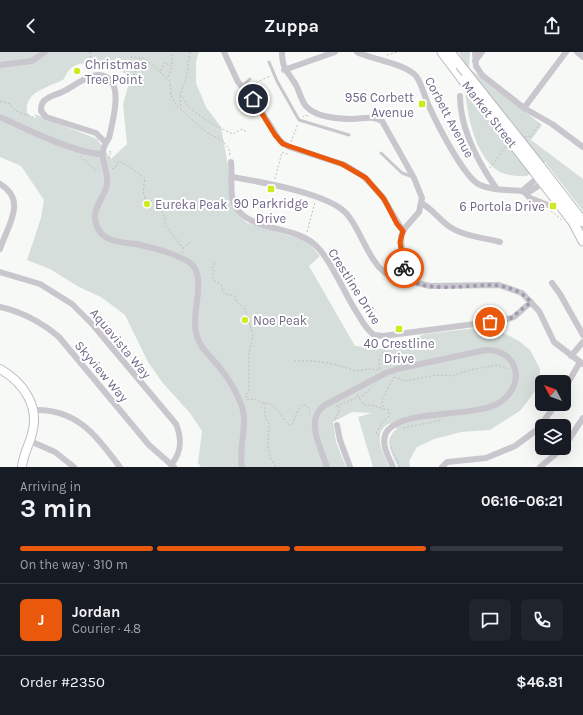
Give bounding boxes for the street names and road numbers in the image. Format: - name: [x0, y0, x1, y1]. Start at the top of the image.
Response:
- street label: Corbett Avenue: [422, 74, 477, 161]
- street label: Market Street: [459, 78, 520, 151]
- street label: Crestline Drive: [325, 246, 384, 327]
- street label: Aquavista Way: [86, 305, 154, 382]
- street label: Skyview Way: [72, 338, 131, 405]

